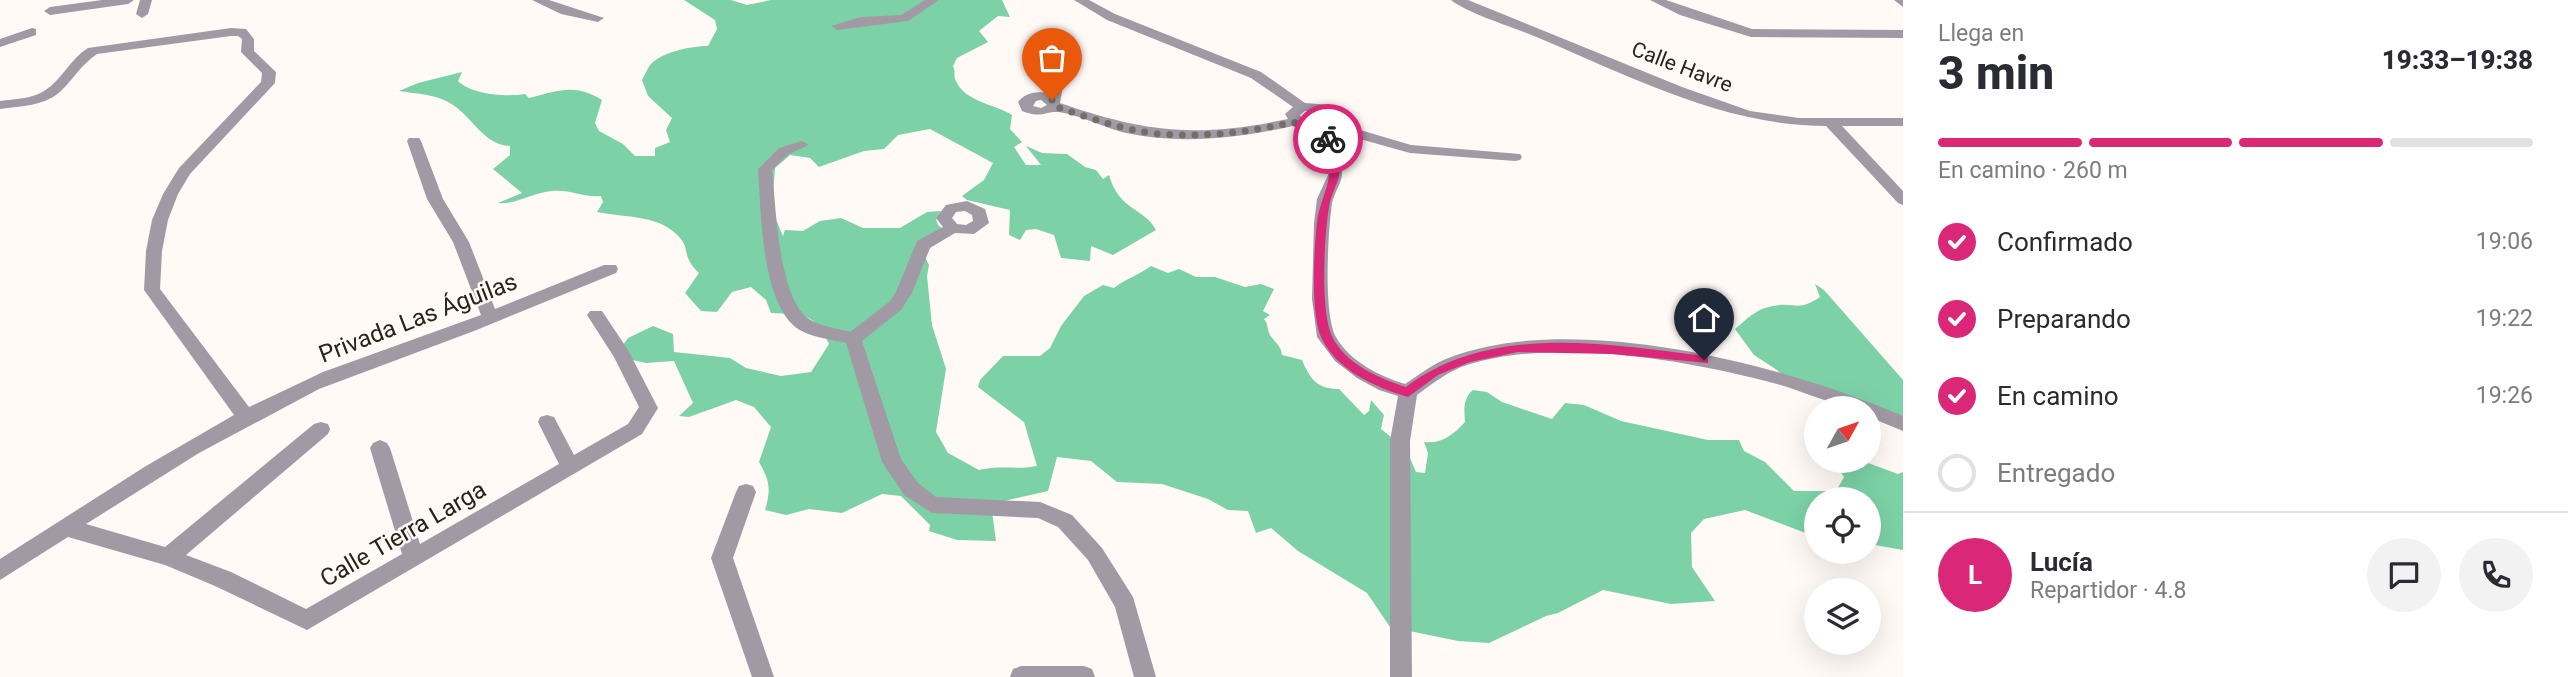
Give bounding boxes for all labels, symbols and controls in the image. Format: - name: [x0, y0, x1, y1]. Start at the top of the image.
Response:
- text: Llega en: [1938, 20, 2024, 47]
- pin: [1022, 28, 1082, 100]
- street label: Calle Havre: [1628, 37, 1736, 97]
- icon: bag: [1033, 39, 1071, 77]
- text: 19:33–19:38: [2382, 45, 2533, 75]
- text: 3 min: [1938, 46, 2054, 100]
- courier: [1293, 104, 1363, 174]
- icon: bike: [1309, 120, 1347, 158]
- text: En camino · 260 m: [1938, 157, 2128, 184]
- icon: check: [1938, 223, 1976, 261]
- text: Confirmado: [1997, 227, 2133, 257]
- text: 19:06: [2476, 228, 2533, 255]
- street label: Privada Las Águilas: [315, 267, 521, 369]
- pin: [1674, 288, 1734, 360]
- icon: home: [1685, 299, 1723, 337]
- icon: check: [1938, 300, 1976, 338]
- text: Preparando: [1997, 304, 2131, 334]
- text: 19:22: [2476, 305, 2533, 332]
- icon: check: [1938, 377, 1976, 415]
- text: En camino: [1997, 381, 2119, 411]
- text: 19:26: [2476, 382, 2533, 409]
- north arrow: [1804, 396, 1881, 472]
- map controls: [1804, 396, 1881, 655]
- text: Entregado: [1997, 458, 2115, 488]
- street label: Calle Tierra Larga: [315, 475, 491, 593]
- button: locate: [1804, 487, 1881, 564]
- button: chat: [2367, 538, 2441, 612]
- button: phone: [2459, 538, 2533, 612]
- text: Lucía: [2030, 547, 2093, 577]
- text: L: [1968, 560, 1982, 590]
- text: Repartidor · 4.8: [2030, 577, 2187, 604]
- button: layers: [1804, 578, 1881, 655]

